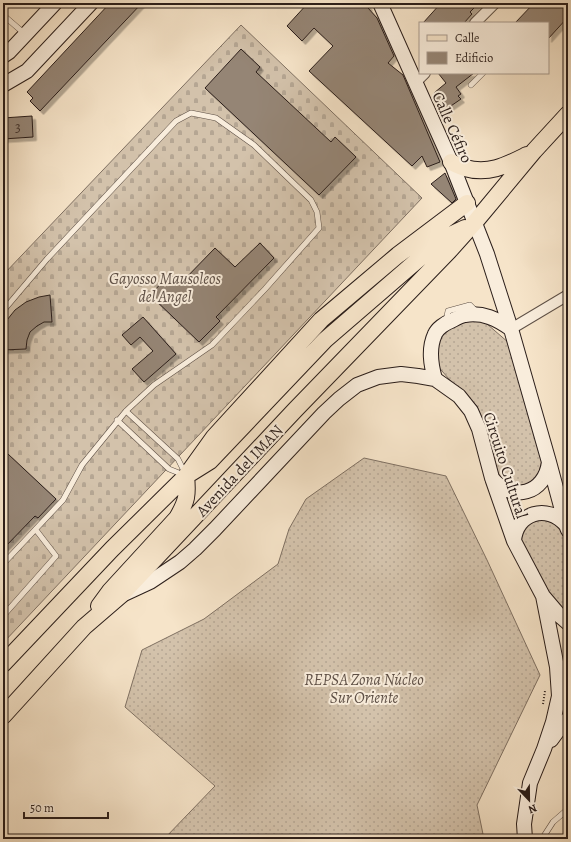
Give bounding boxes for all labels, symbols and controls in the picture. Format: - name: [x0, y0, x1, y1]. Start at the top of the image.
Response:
- legend: [419, 22, 549, 74]
- text: Calle: [455, 30, 479, 46]
- text: Edificio: [455, 50, 493, 66]
- street label: Calle Céfiro: [427, 88, 478, 167]
- house number: 3: [15, 118, 21, 137]
- park label: Gayosso Mausoleos del Angel: [109, 268, 222, 308]
- street label: Circuito Cultural: [478, 409, 533, 521]
- street label: Avenida del IMAN: [191, 420, 288, 522]
- park label: REPSA Zona Núcleo Sur Oriente: [304, 669, 424, 709]
- north arrow: [509, 780, 549, 820]
- scale bar: [24, 794, 108, 820]
- text: 50 m: [30, 800, 54, 816]
- text: N: [526, 800, 539, 817]

